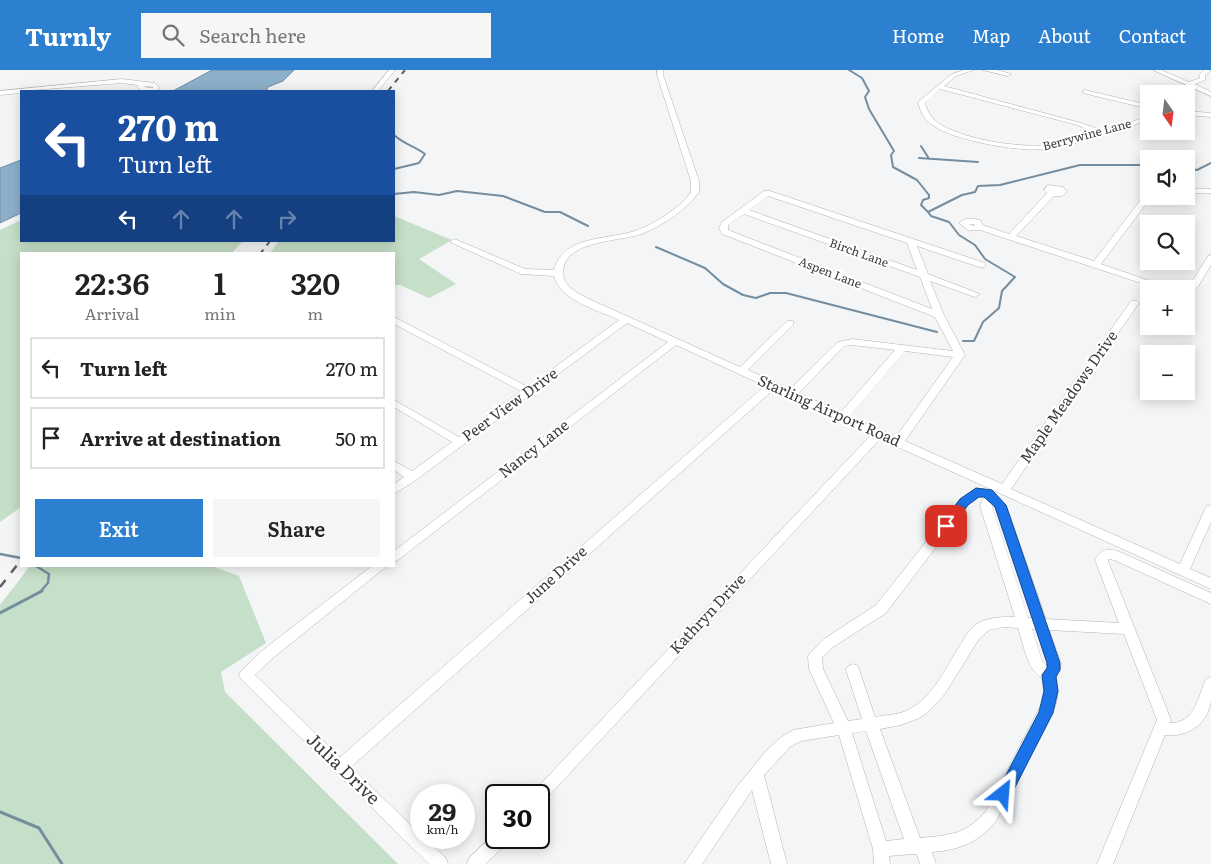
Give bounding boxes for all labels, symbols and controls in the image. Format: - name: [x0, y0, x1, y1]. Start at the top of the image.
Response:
- search box: [141, 13, 491, 58]
- text: Turnly: [25, 18, 111, 53]
- icon: search: [159, 21, 187, 49]
- text: Search here: [199, 21, 306, 49]
- text: Home: [892, 22, 944, 49]
- text: Map: [972, 22, 1010, 49]
- text: About: [1038, 22, 1091, 49]
- text: Contact: [1119, 22, 1186, 49]
- north arrow: [1140, 85, 1195, 140]
- map controls: [1140, 85, 1195, 400]
- text: 270 m: [118, 100, 219, 152]
- icon: left: [35, 110, 100, 175]
- street label: Berrywine Lane: [1040, 114, 1133, 155]
- text: Turn left: [118, 147, 212, 180]
- button: sound: [1140, 150, 1195, 205]
- icon: left: [114, 205, 142, 233]
- icon: ahead: [167, 205, 195, 233]
- icon: ahead: [220, 205, 248, 233]
- icon: right: [273, 205, 301, 233]
- button: search: [1140, 215, 1195, 270]
- street label: Birch Lane: [827, 233, 891, 271]
- street label: Aspen Lane: [796, 252, 864, 292]
- text: 22:36: [75, 260, 149, 304]
- text: 1: [214, 260, 226, 304]
- text: 320: [291, 260, 340, 304]
- button: +: [1140, 280, 1195, 335]
- text: Arrival: [85, 301, 139, 325]
- text: min: [204, 301, 236, 325]
- text: m: [308, 301, 323, 325]
- street label: Maple Meadows Drive: [1013, 325, 1123, 467]
- button: −: [1140, 345, 1195, 400]
- icon: left: [37, 354, 65, 382]
- text: Turn left: [80, 354, 167, 382]
- text: 270 m: [326, 354, 378, 382]
- street label: Peer View Drive: [457, 361, 562, 446]
- street label: Starling Airport Road: [754, 368, 905, 452]
- street label: Nancy Lane: [493, 413, 573, 483]
- icon: arrive: [37, 424, 65, 452]
- text: Arrive at destination: [80, 424, 281, 452]
- text: 50 m: [335, 424, 378, 452]
- button: Exit: [35, 499, 203, 557]
- button: Share: [213, 499, 380, 557]
- pin: [925, 505, 967, 547]
- icon: arrive: [932, 512, 960, 540]
- street label: June Drive: [519, 539, 592, 608]
- street label: Kathryn Drive: [663, 567, 750, 658]
- street label: Julia Drive: [301, 726, 387, 810]
- position arrow: [976, 767, 1028, 819]
- speed limit sign: 30: [485, 784, 550, 849]
- text: 29: [429, 792, 456, 829]
- text: km/h: [427, 820, 458, 838]

